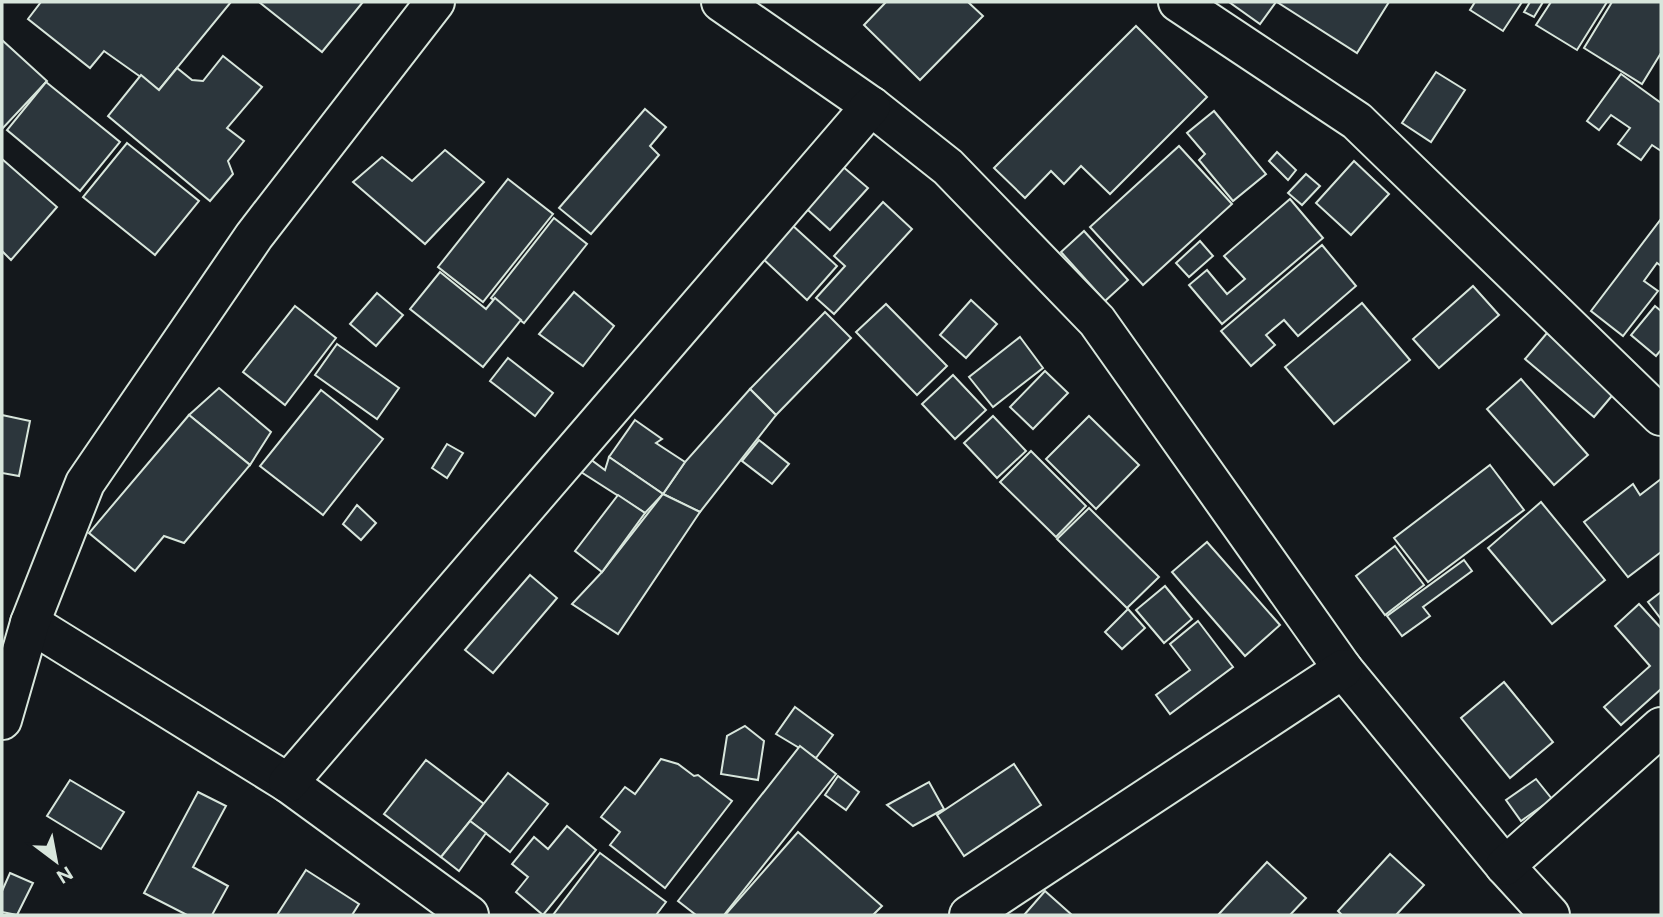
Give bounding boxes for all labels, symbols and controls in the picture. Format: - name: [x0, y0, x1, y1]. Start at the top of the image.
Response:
- north arrow: [21, 826, 91, 896]
- text: N: [52, 861, 77, 889]

